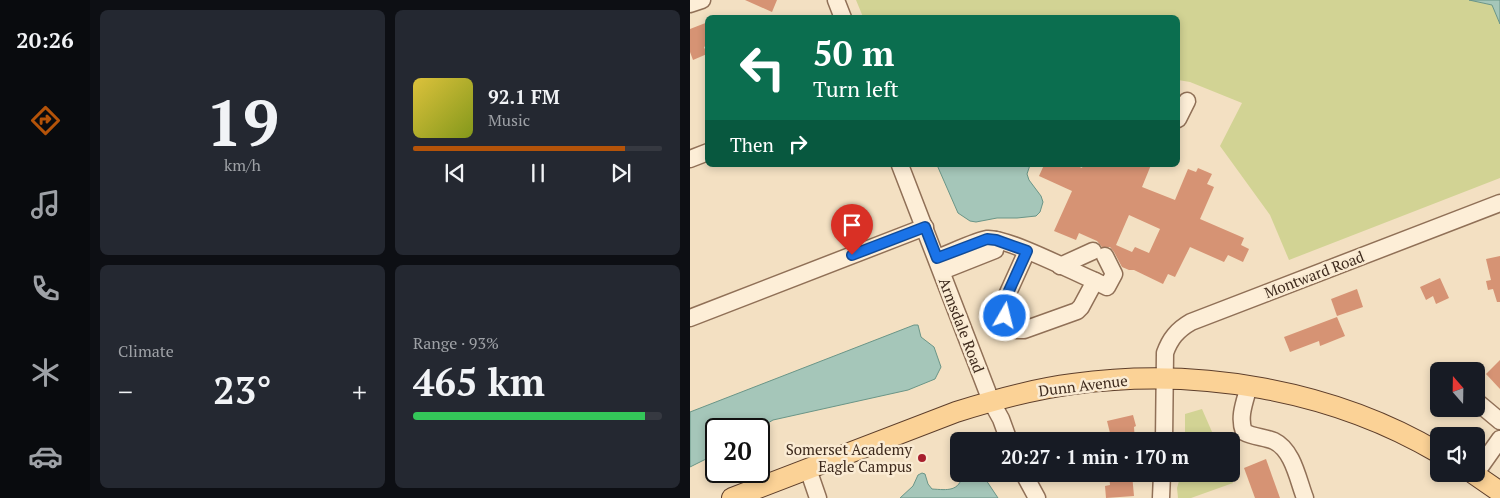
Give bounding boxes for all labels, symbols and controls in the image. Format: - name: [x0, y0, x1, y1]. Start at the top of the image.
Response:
- text: 20:26: [16, 25, 74, 54]
- text: 50 m: [813, 30, 894, 76]
- icon: left: [730, 35, 795, 100]
- text: Turn left: [813, 74, 899, 103]
- text: 19: [206, 78, 279, 165]
- text: 92.1 FM: [488, 84, 560, 109]
- icon: directions: [28, 103, 63, 138]
- text: Music: [488, 109, 530, 131]
- icon: right: [784, 130, 812, 158]
- text: Then: [730, 132, 774, 157]
- text: km/h: [224, 154, 261, 176]
- icon: previous: [441, 159, 469, 187]
- icon: pause: [524, 159, 552, 187]
- icon: next: [607, 159, 635, 187]
- icon: music: [28, 187, 63, 222]
- pin: [831, 204, 873, 255]
- icon: arrive: [838, 211, 866, 239]
- street label: Montward Road: [1261, 246, 1367, 302]
- icon: phone: [28, 271, 63, 306]
- street label: Armsdale Road: [935, 274, 989, 376]
- position arrow: [978, 289, 1030, 341]
- text: Range · 93%: [413, 332, 499, 354]
- text: Climate: [118, 340, 174, 362]
- icon: climate: [28, 355, 63, 390]
- text: 465 km: [413, 357, 545, 407]
- north arrow: [1430, 362, 1485, 418]
- map controls: [1430, 362, 1485, 482]
- text: 23°: [213, 365, 272, 415]
- street label: Dunn Avenue: [1037, 370, 1129, 400]
- text: −: [118, 373, 133, 410]
- text: +: [352, 373, 367, 410]
- speed limit sign: 20: [705, 418, 770, 483]
- button: sound: [1430, 427, 1485, 482]
- icon: car: [28, 439, 63, 474]
- place label: Somerset Academy Eagle Campus: [786, 439, 912, 476]
- text: 20:27 · 1 min · 170 m: [1001, 444, 1189, 469]
- marker: Somerset Academy Eagle Campus: [916, 452, 928, 464]

